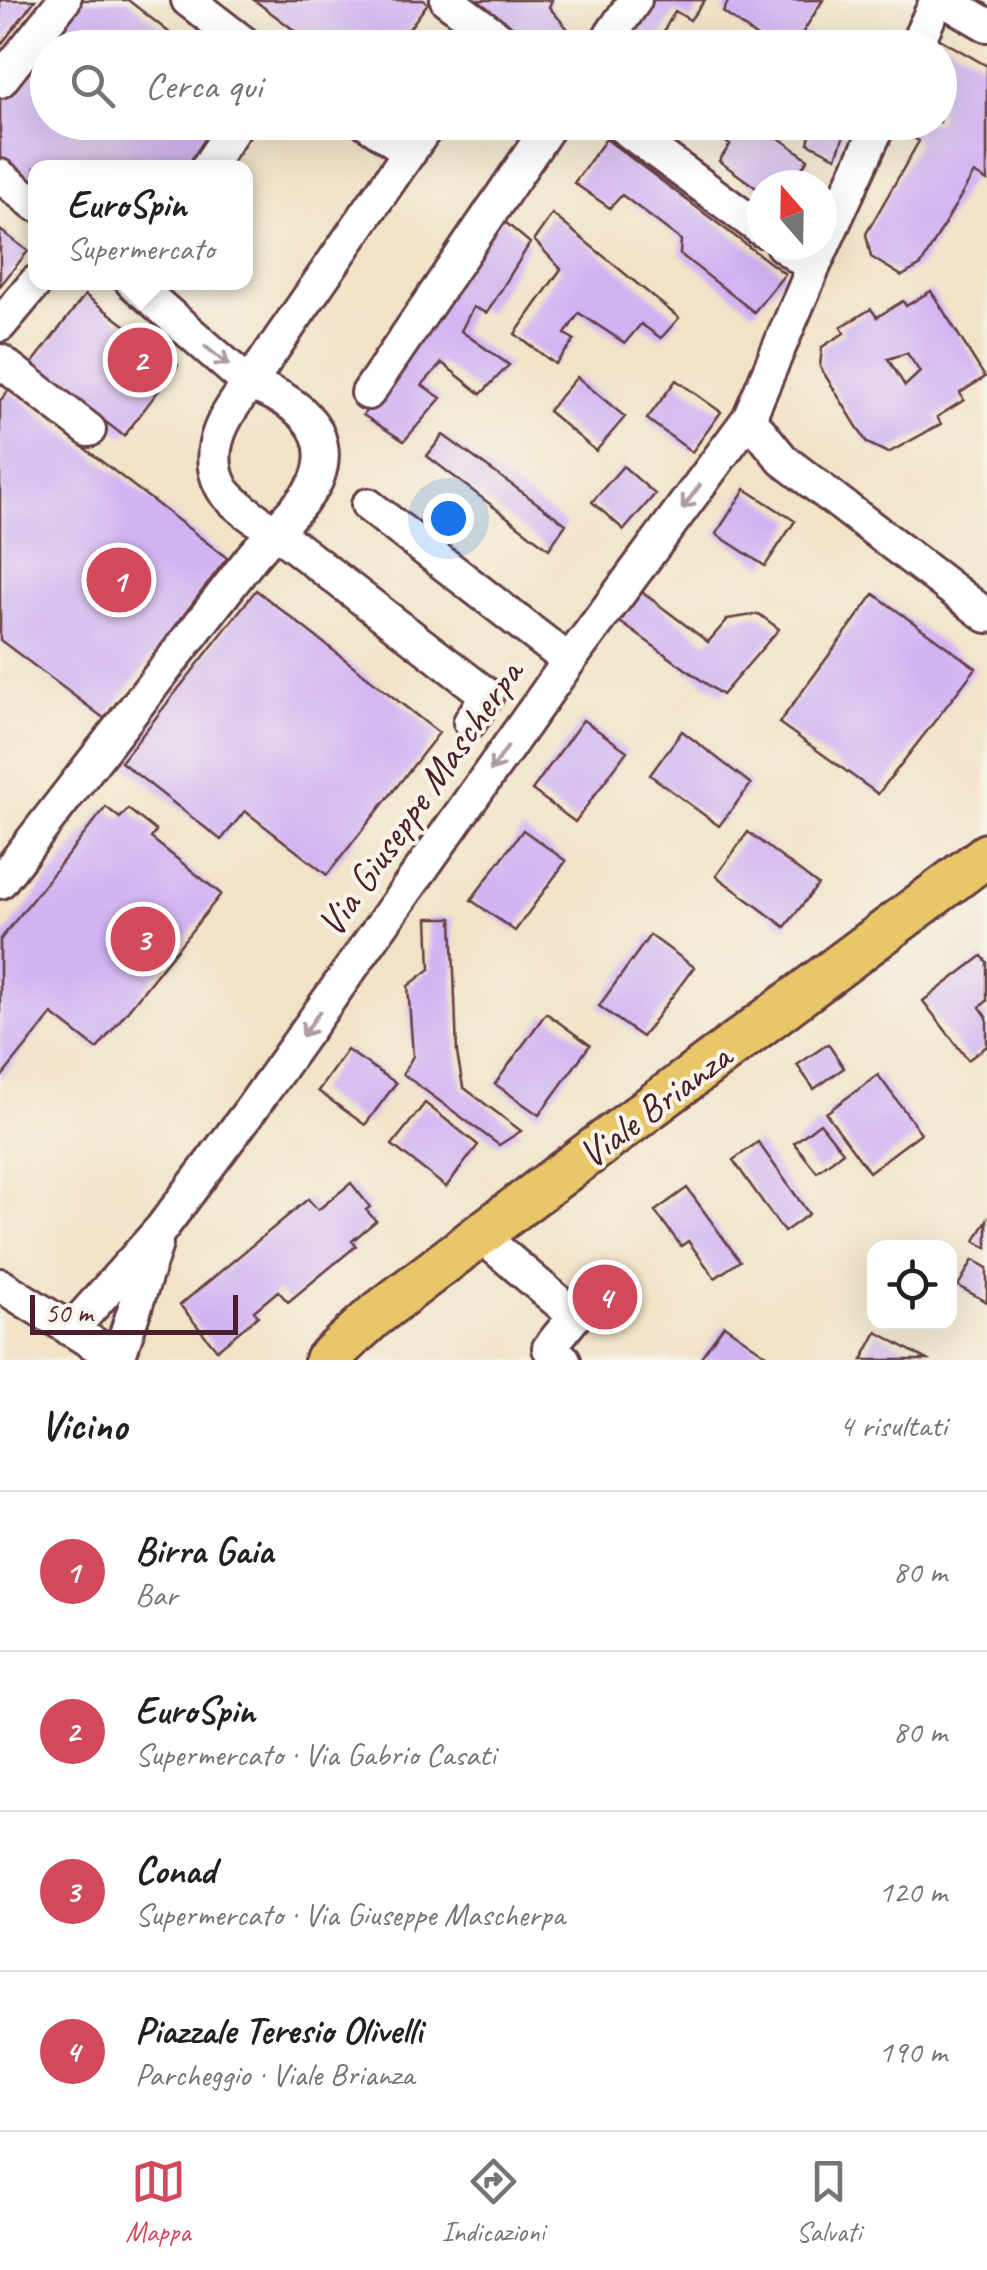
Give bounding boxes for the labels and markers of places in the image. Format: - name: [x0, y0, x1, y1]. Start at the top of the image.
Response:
- pin: 2: [108, 322, 172, 398]
- pin: 1: [86, 542, 152, 618]
- pin: 3: [110, 902, 176, 976]
- pin: 4: [572, 1260, 638, 1334]

